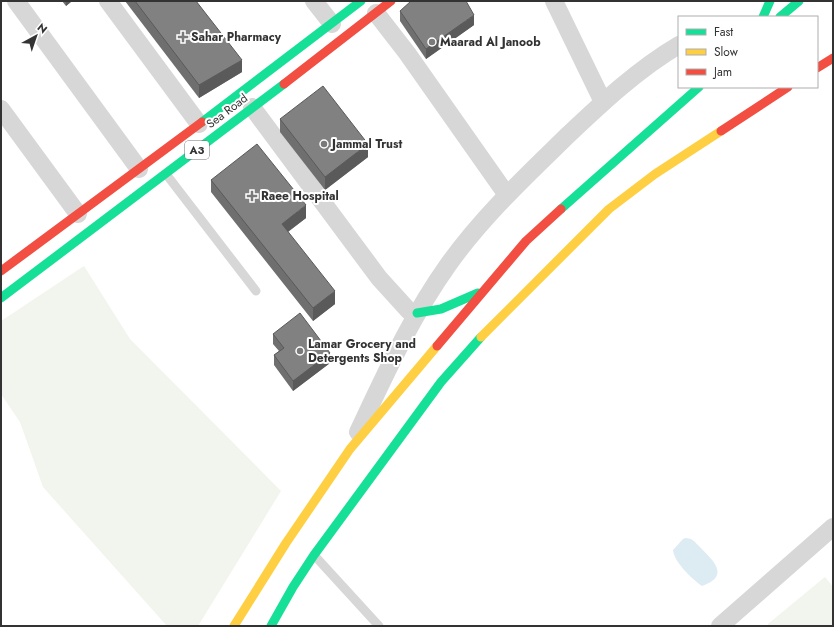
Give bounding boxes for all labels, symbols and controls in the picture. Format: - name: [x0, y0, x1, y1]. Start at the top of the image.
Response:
- north arrow: [16, 16, 56, 56]
- legend: [678, 16, 818, 88]
- text: N: [34, 19, 51, 37]
- text: Fast: [714, 23, 733, 41]
- place label: Sahar Pharmacy: [191, 28, 282, 46]
- marker: Sahar Pharmacy: [178, 32, 188, 42]
- place label: Maarad Al Janoob: [440, 33, 541, 51]
- marker: Maarad Al Janoob: [427, 37, 437, 47]
- text: Slow: [714, 43, 739, 61]
- text: Jam: [712, 63, 732, 81]
- street label: Sea Road: [202, 89, 252, 133]
- place label: Jammal Trust: [330, 135, 402, 153]
- marker: Jammal Trust: [319, 139, 329, 149]
- road number: A3: [185, 141, 209, 159]
- place label: Raee Hospital: [261, 187, 339, 205]
- marker: Raee Hospital: [246, 190, 258, 202]
- place label: Lamar Grocery and Detergents Shop: [308, 335, 416, 367]
- marker: Lamar Grocery and Detergents Shop: [295, 346, 305, 356]

